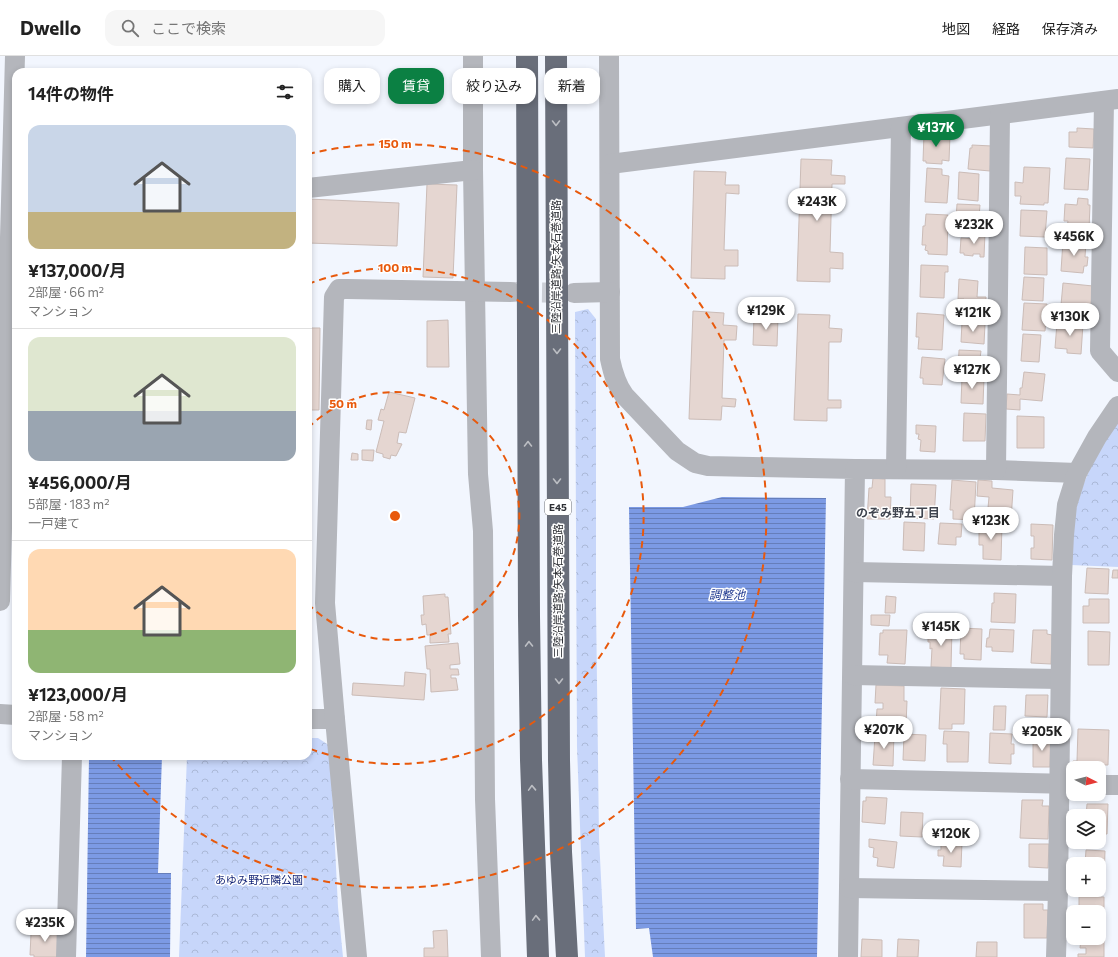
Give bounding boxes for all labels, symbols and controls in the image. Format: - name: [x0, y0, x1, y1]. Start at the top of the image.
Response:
- search box: [105, 10, 385, 46]
- text: Dwello: [20, 16, 81, 39]
- icon: search: [119, 17, 141, 39]
- text: ここで検索: [151, 19, 226, 37]
- text: 地図: [942, 20, 970, 37]
- text: 経路: [992, 20, 1020, 37]
- text: 保存済み: [1042, 20, 1098, 37]
- chip: 購入: [324, 68, 380, 104]
- chip: 賃貸: [388, 68, 444, 104]
- chip: 絞り込み: [452, 68, 536, 104]
- chip: 新着: [544, 68, 600, 104]
- icon: filters: [274, 81, 296, 103]
- text: 14件の物件: [28, 83, 114, 104]
- pin: ¥137K: [908, 114, 964, 148]
- text: ¥137K: [917, 119, 955, 135]
- one-way arrow: [552, 120, 560, 126]
- text: 150 m: [378, 136, 412, 150]
- icon: home: [126, 151, 198, 223]
- pin: ¥243K: [789, 188, 845, 222]
- text: ¥243K: [797, 193, 837, 209]
- street label: 三陸沿岸道路;矢本石巻道路: [549, 200, 563, 334]
- pin: ¥232K: [946, 211, 1002, 245]
- text: ¥232K: [954, 216, 994, 232]
- pin: ¥456K: [1046, 223, 1102, 257]
- text: ¥456K: [1053, 228, 1095, 244]
- text: ¥137,000/月: [28, 260, 127, 281]
- text: 100 m: [378, 260, 412, 274]
- text: 2部屋 · 66 m²: [28, 284, 104, 300]
- pin: ¥129K: [738, 297, 794, 331]
- pin: ¥121K: [945, 299, 1001, 333]
- text: ¥129K: [747, 302, 785, 318]
- text: マンション: [28, 303, 93, 319]
- pin: ¥130K: [1042, 303, 1098, 337]
- text: ¥121K: [955, 304, 991, 320]
- text: ¥130K: [1050, 308, 1090, 324]
- one-way arrow: [553, 348, 561, 354]
- pin: ¥127K: [944, 356, 1000, 390]
- text: ¥127K: [953, 361, 991, 377]
- icon: home: [126, 363, 198, 435]
- text: 50 m: [329, 396, 357, 410]
- one-way arrow: [524, 441, 532, 447]
- text: ¥456,000/月: [28, 472, 132, 493]
- one-way arrow: [553, 478, 561, 484]
- text: 5部屋 · 183 m²: [28, 496, 109, 512]
- road number: E45: [545, 499, 571, 515]
- district label: のぞみ野五丁目: [856, 505, 940, 519]
- pin: ¥123K: [963, 507, 1019, 541]
- centre of rings: [388, 509, 402, 523]
- text: ¥123K: [972, 512, 1010, 528]
- text: 一戸建て: [28, 515, 80, 531]
- street label: 三陸沿岸道路;矢本石巻道路: [551, 524, 565, 658]
- icon: home: [126, 575, 198, 647]
- water label: 調整池: [709, 587, 746, 601]
- pin: ¥145K: [913, 613, 969, 647]
- text: ¥145K: [922, 618, 960, 634]
- one-way arrow: [525, 641, 533, 647]
- one-way arrow: [555, 678, 563, 684]
- text: ¥123,000/月: [28, 684, 128, 705]
- text: 2部屋 · 58 m²: [28, 708, 104, 724]
- pin: ¥207K: [856, 716, 912, 750]
- pin: ¥205K: [1014, 718, 1070, 752]
- text: ¥207K: [864, 721, 904, 737]
- text: ¥205K: [1022, 723, 1062, 739]
- text: マンション: [28, 727, 93, 743]
- north arrow: [1066, 761, 1106, 801]
- map controls: [1066, 761, 1106, 945]
- one-way arrow: [527, 785, 536, 791]
- button: layers: [1066, 809, 1106, 849]
- pin: ¥120K: [923, 820, 979, 854]
- text: ¥120K: [931, 825, 971, 841]
- button: +: [1066, 857, 1106, 897]
- park label: あゆみ野近隣公園: [215, 873, 303, 886]
- button: −: [1066, 905, 1106, 945]
- pin: ¥235K: [17, 909, 73, 943]
- text: ¥235K: [25, 914, 65, 930]
- one-way arrow: [532, 915, 540, 921]

